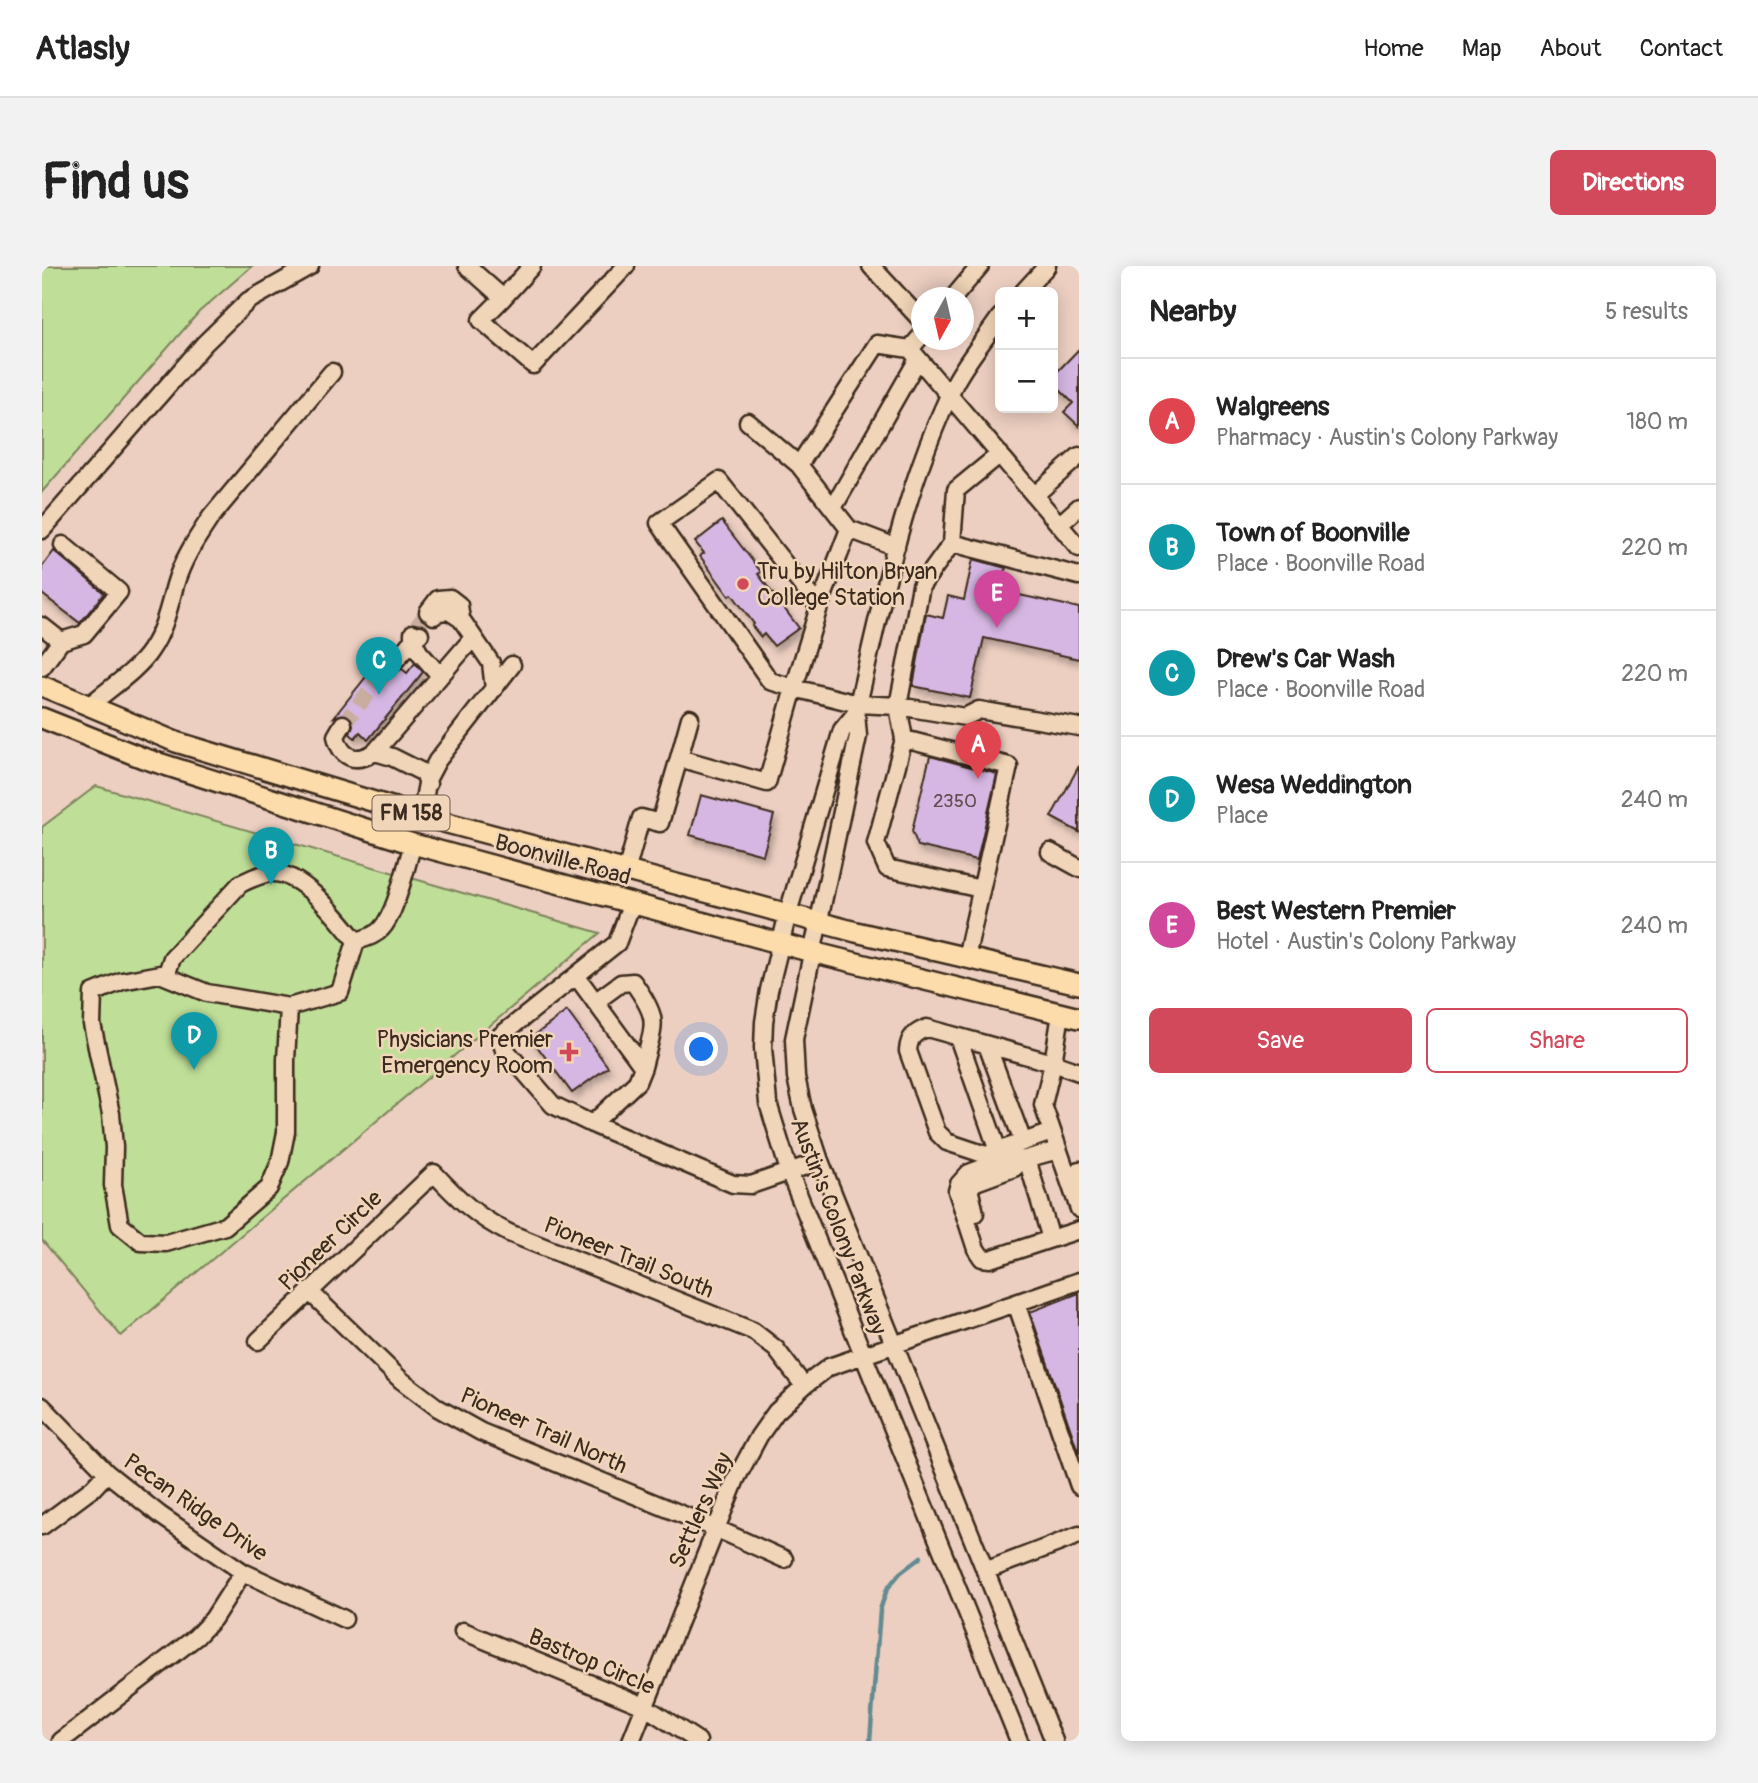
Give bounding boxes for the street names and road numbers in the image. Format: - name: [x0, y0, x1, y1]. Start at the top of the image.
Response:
- road number: FM 158: [372, 796, 450, 830]
- street label: Boonville Road: [492, 827, 634, 892]
- street label: Austin's Colony Parkway: [784, 1114, 893, 1339]
- street label: Pioneer Circle: [273, 1183, 389, 1297]
- street label: Pioneer Trail South: [540, 1210, 718, 1305]
- street label: Pioneer Trail North: [456, 1381, 632, 1480]
- street label: Pecan Ridge Drive: [118, 1447, 274, 1568]
- street label: Settlers Way: [662, 1448, 739, 1573]
- street label: Bastrop Circle: [524, 1622, 660, 1701]

